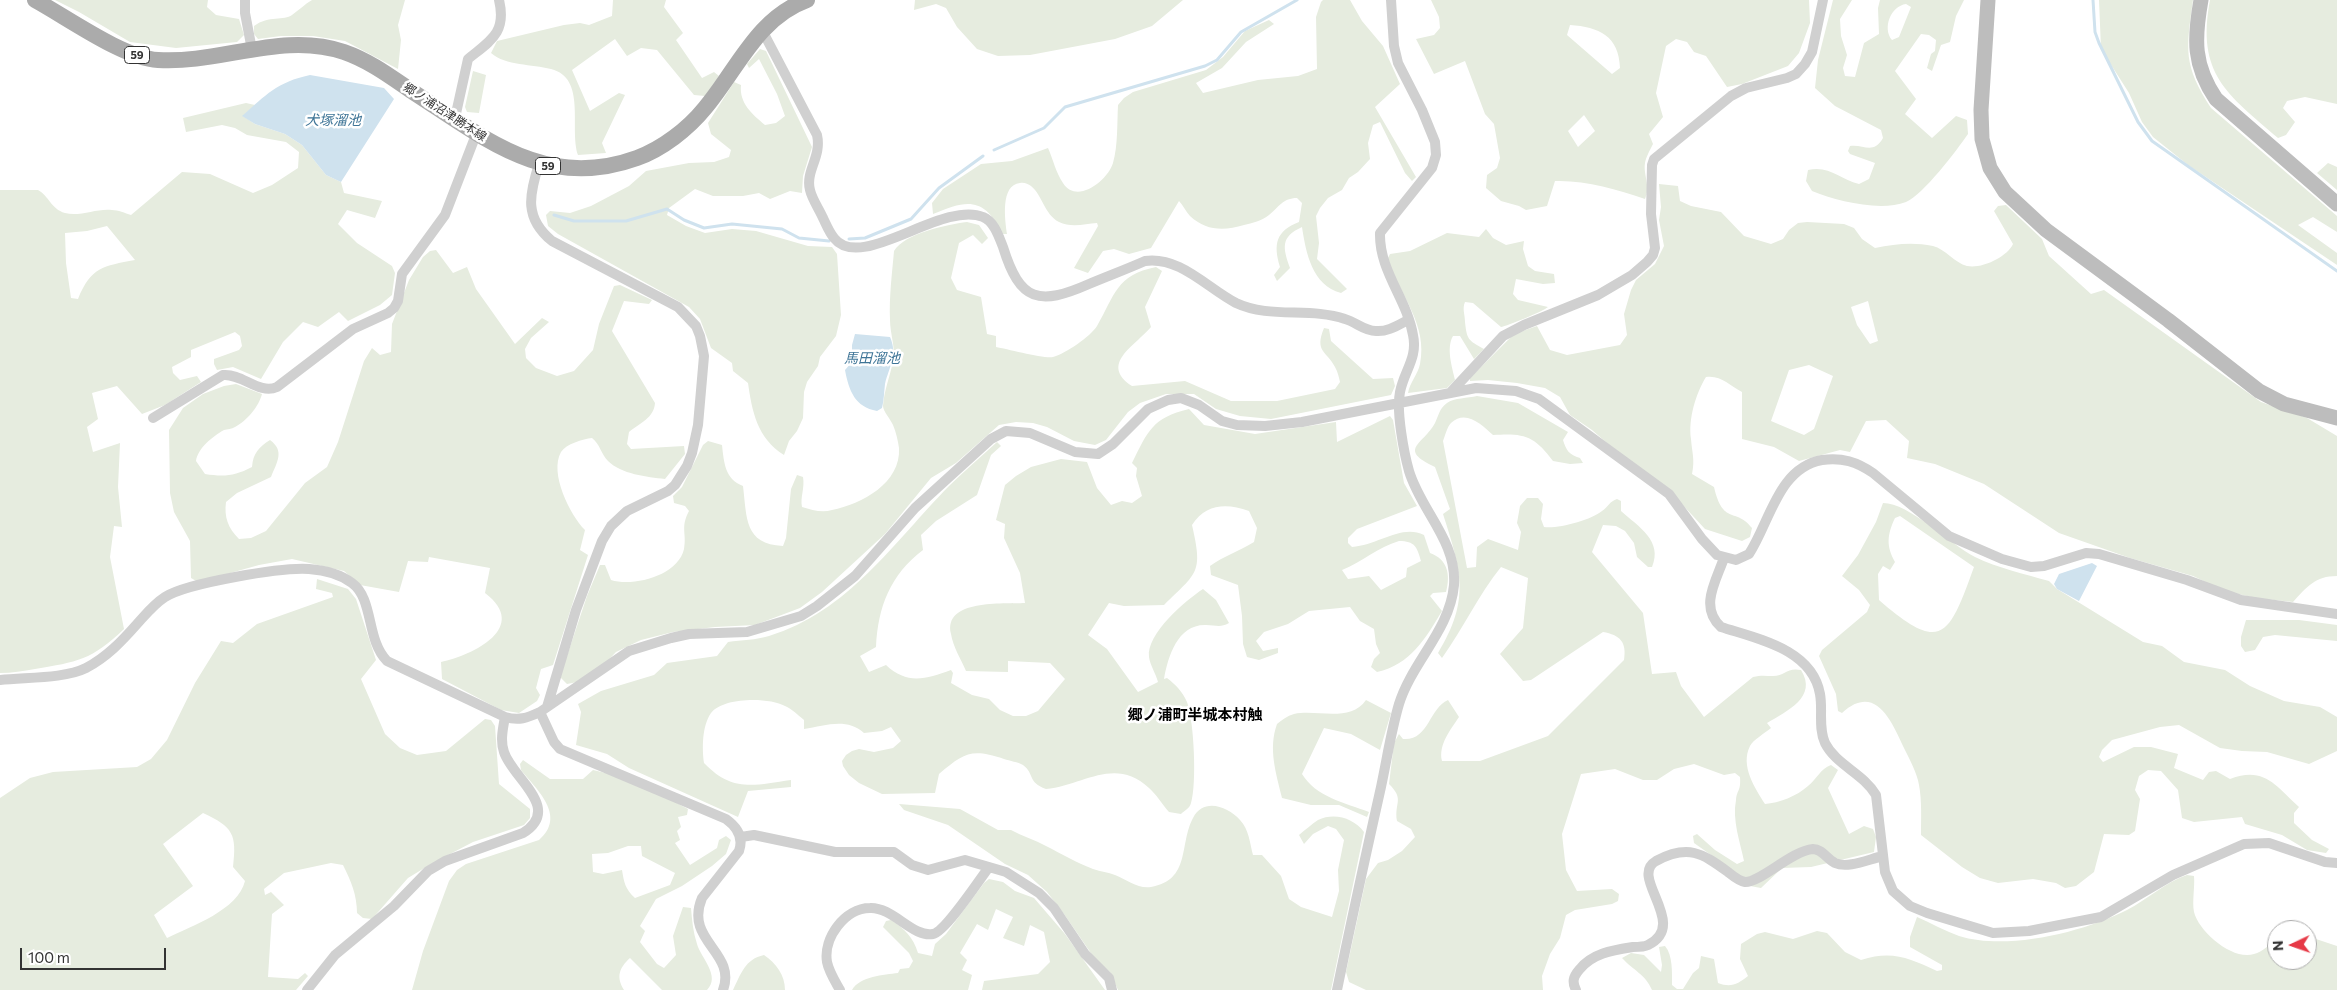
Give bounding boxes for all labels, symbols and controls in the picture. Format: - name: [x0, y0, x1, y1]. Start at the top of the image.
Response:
- road number: 59: [124, 46, 150, 64]
- street label: 郷ノ浦沼津勝本線: [401, 80, 489, 144]
- water label: 犬塚溜池: [305, 112, 361, 128]
- road number: 59: [536, 158, 560, 175]
- water label: 馬田溜池: [844, 350, 900, 366]
- district label: 郷ノ浦町半城本村触: [1128, 706, 1262, 724]
- north arrow: [2267, 920, 2317, 970]
- scale bar: [22, 938, 169, 970]
- text: N: [2269, 940, 2286, 951]
- text: 100 m: [28, 948, 70, 966]

